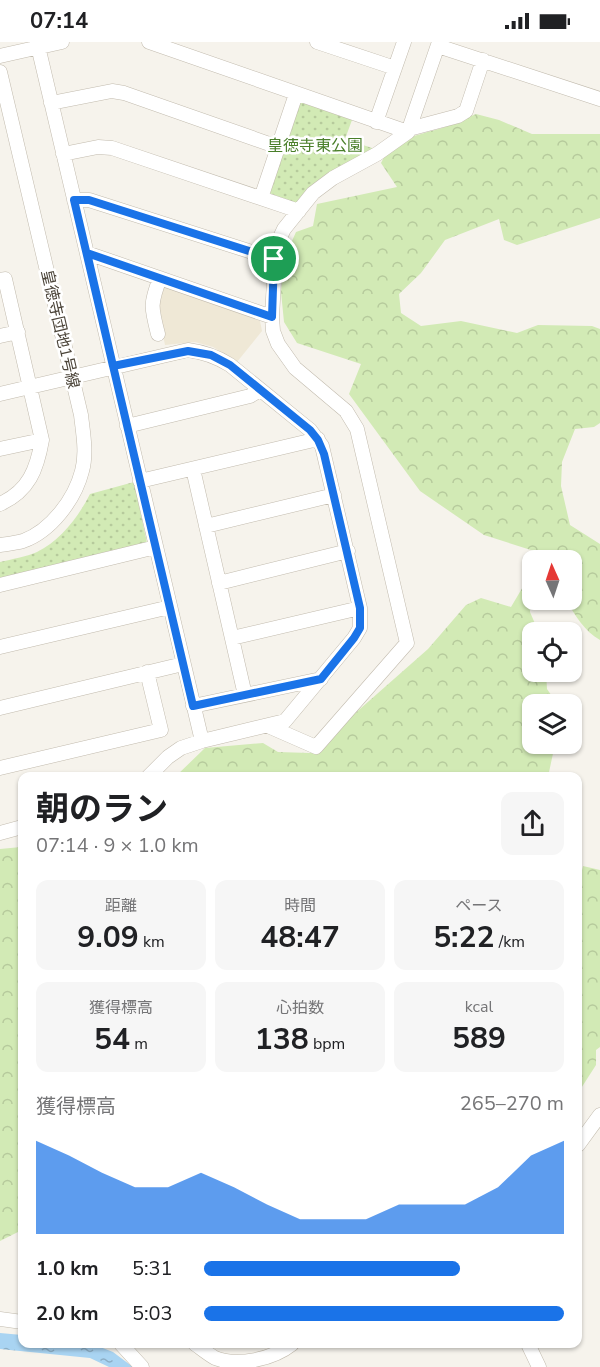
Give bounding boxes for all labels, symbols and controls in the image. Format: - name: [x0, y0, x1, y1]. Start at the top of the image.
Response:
- text: 07:14: [30, 6, 88, 36]
- park label: 皇徳寺東公園: [267, 135, 363, 157]
- pin: [248, 233, 299, 284]
- icon: arrive: [257, 242, 290, 275]
- street label: 皇徳寺団地1号線: [36, 267, 84, 391]
- north arrow: [522, 550, 582, 610]
- map controls: [522, 550, 582, 754]
- button: locate: [522, 622, 582, 682]
- button: layers: [522, 694, 582, 754]
- text: 朝のラン: [36, 787, 168, 832]
- button: share: [501, 792, 564, 855]
- text: 07:14 · 9 × 1.0 km: [36, 832, 199, 859]
- text: 距離: [105, 895, 137, 917]
- text: 時間: [284, 895, 316, 917]
- text: ペース: [455, 895, 503, 917]
- text: 9.09: [77, 917, 139, 958]
- text: 48:47: [260, 917, 340, 958]
- text: 5:22: [433, 917, 495, 958]
- text: km: [139, 931, 165, 953]
- text: /km: [495, 931, 525, 953]
- text: kcal: [465, 996, 493, 1018]
- text: 獲得標高: [89, 997, 153, 1019]
- text: 心拍数: [276, 997, 324, 1019]
- text: 589: [452, 1018, 506, 1059]
- text: 54: [94, 1019, 130, 1060]
- text: 138: [255, 1019, 309, 1060]
- text: m: [130, 1033, 148, 1055]
- text: bpm: [309, 1033, 345, 1055]
- text: 265–270 m: [460, 1090, 564, 1117]
- text: 獲得標高: [36, 1093, 116, 1120]
- text: 1.0 km: [36, 1255, 99, 1282]
- text: 5:31: [132, 1255, 173, 1282]
- text: 2.0 km: [36, 1300, 99, 1327]
- text: 5:03: [132, 1300, 173, 1327]

